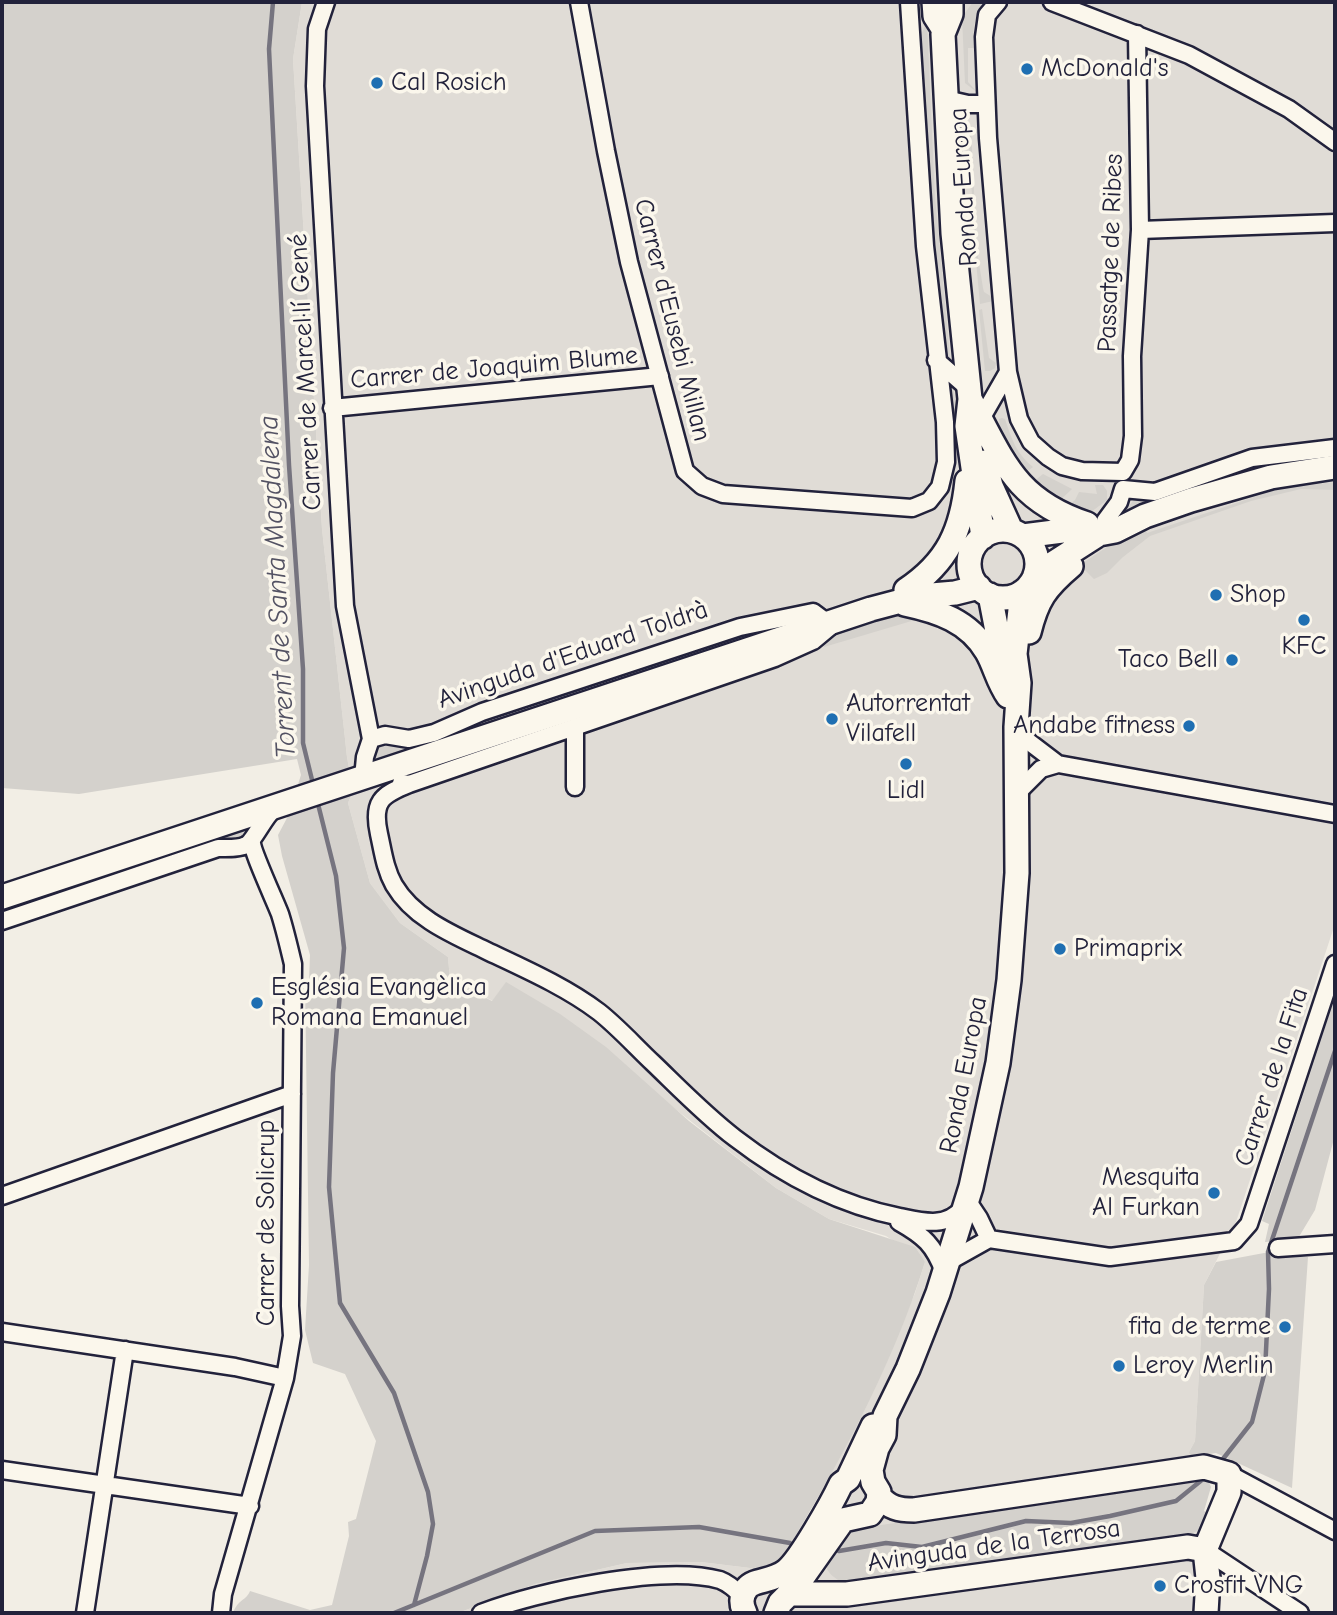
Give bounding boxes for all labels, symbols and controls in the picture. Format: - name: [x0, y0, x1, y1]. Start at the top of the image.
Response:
- place label: McDonald's: [1041, 53, 1169, 85]
- marker: McDonald's: [1019, 61, 1035, 77]
- place label: Cal Rosich: [391, 67, 507, 99]
- marker: Cal Rosich: [369, 75, 385, 91]
- street label: Ronda Europa: [943, 107, 985, 267]
- street label: Passatge de Ribes: [1092, 153, 1130, 353]
- street label: Carrer d'Eusebi Millan: [627, 196, 717, 444]
- street label: Carrer de Marcel·lí Gené: [283, 233, 329, 511]
- street label: Carrer de Joaquim Blume: [349, 340, 639, 396]
- water label: Torrent de Santa Magdalena: [252, 415, 304, 759]
- place label: Shop: [1230, 579, 1286, 611]
- marker: Shop: [1208, 587, 1224, 603]
- street label: Avinguda d'Eduard Toldrà: [434, 594, 712, 716]
- marker: KFC: [1296, 612, 1312, 628]
- place label: KFC: [1282, 631, 1326, 663]
- place label: Taco Bell: [1118, 644, 1218, 676]
- marker: Taco Bell: [1224, 652, 1240, 668]
- place label: Autorrentat Vilafell: [846, 688, 970, 750]
- place label: Andabe fitness: [1013, 710, 1175, 742]
- marker: Autorrentat Vilafell: [824, 711, 840, 727]
- marker: Andabe fitness: [1181, 718, 1197, 734]
- marker: Lidl: [898, 756, 914, 772]
- place label: Lidl: [887, 775, 925, 807]
- place label: Primaprix: [1074, 933, 1182, 965]
- marker: Primaprix: [1052, 941, 1068, 957]
- place label: Església Evangèlica Romana Emanuel: [271, 972, 487, 1034]
- street label: Carrer de la Fita: [1228, 984, 1316, 1170]
- street label: Ronda Europa: [934, 994, 994, 1156]
- marker: Església Evangèlica Romana Emanuel: [249, 995, 265, 1011]
- street label: Carrer de Solicrup: [251, 1120, 283, 1326]
- place label: Mesquita Al Furkan: [1092, 1162, 1200, 1224]
- marker: Mesquita Al Furkan: [1206, 1185, 1222, 1201]
- place label: fita de terme: [1129, 1311, 1271, 1343]
- marker: fita de terme: [1277, 1319, 1293, 1335]
- place label: Leroy Merlin: [1133, 1350, 1274, 1382]
- marker: Leroy Merlin: [1111, 1358, 1127, 1374]
- street label: Avinguda de la Terrosa: [866, 1513, 1122, 1579]
- place label: Crosfit VNG: [1174, 1570, 1303, 1602]
- marker: Crosfit VNG: [1152, 1578, 1168, 1594]

